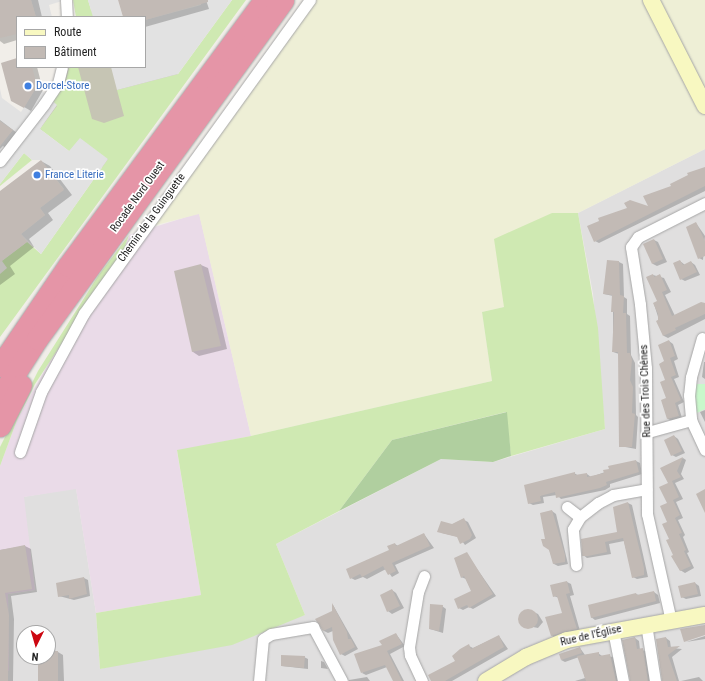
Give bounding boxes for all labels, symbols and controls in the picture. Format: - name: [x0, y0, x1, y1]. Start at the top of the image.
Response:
- legend: [16, 16, 146, 68]
- text: Route: [54, 25, 81, 39]
- text: Bâtiment: [54, 45, 97, 59]
- place label: Dorcel-Store: [36, 79, 89, 93]
- marker: Dorcel-Store: [23, 81, 33, 91]
- street label: Rocade Nord Ouest: [108, 159, 168, 235]
- place label: France Literie: [45, 168, 104, 182]
- marker: France Literie: [32, 170, 42, 180]
- street label: Chemin de la Guinguette: [115, 171, 189, 265]
- street label: Rue des Trois Chênes: [638, 344, 654, 438]
- street label: Rue de l'Église: [559, 623, 623, 649]
- north arrow: [16, 625, 56, 665]
- text: N: [31, 650, 39, 663]

